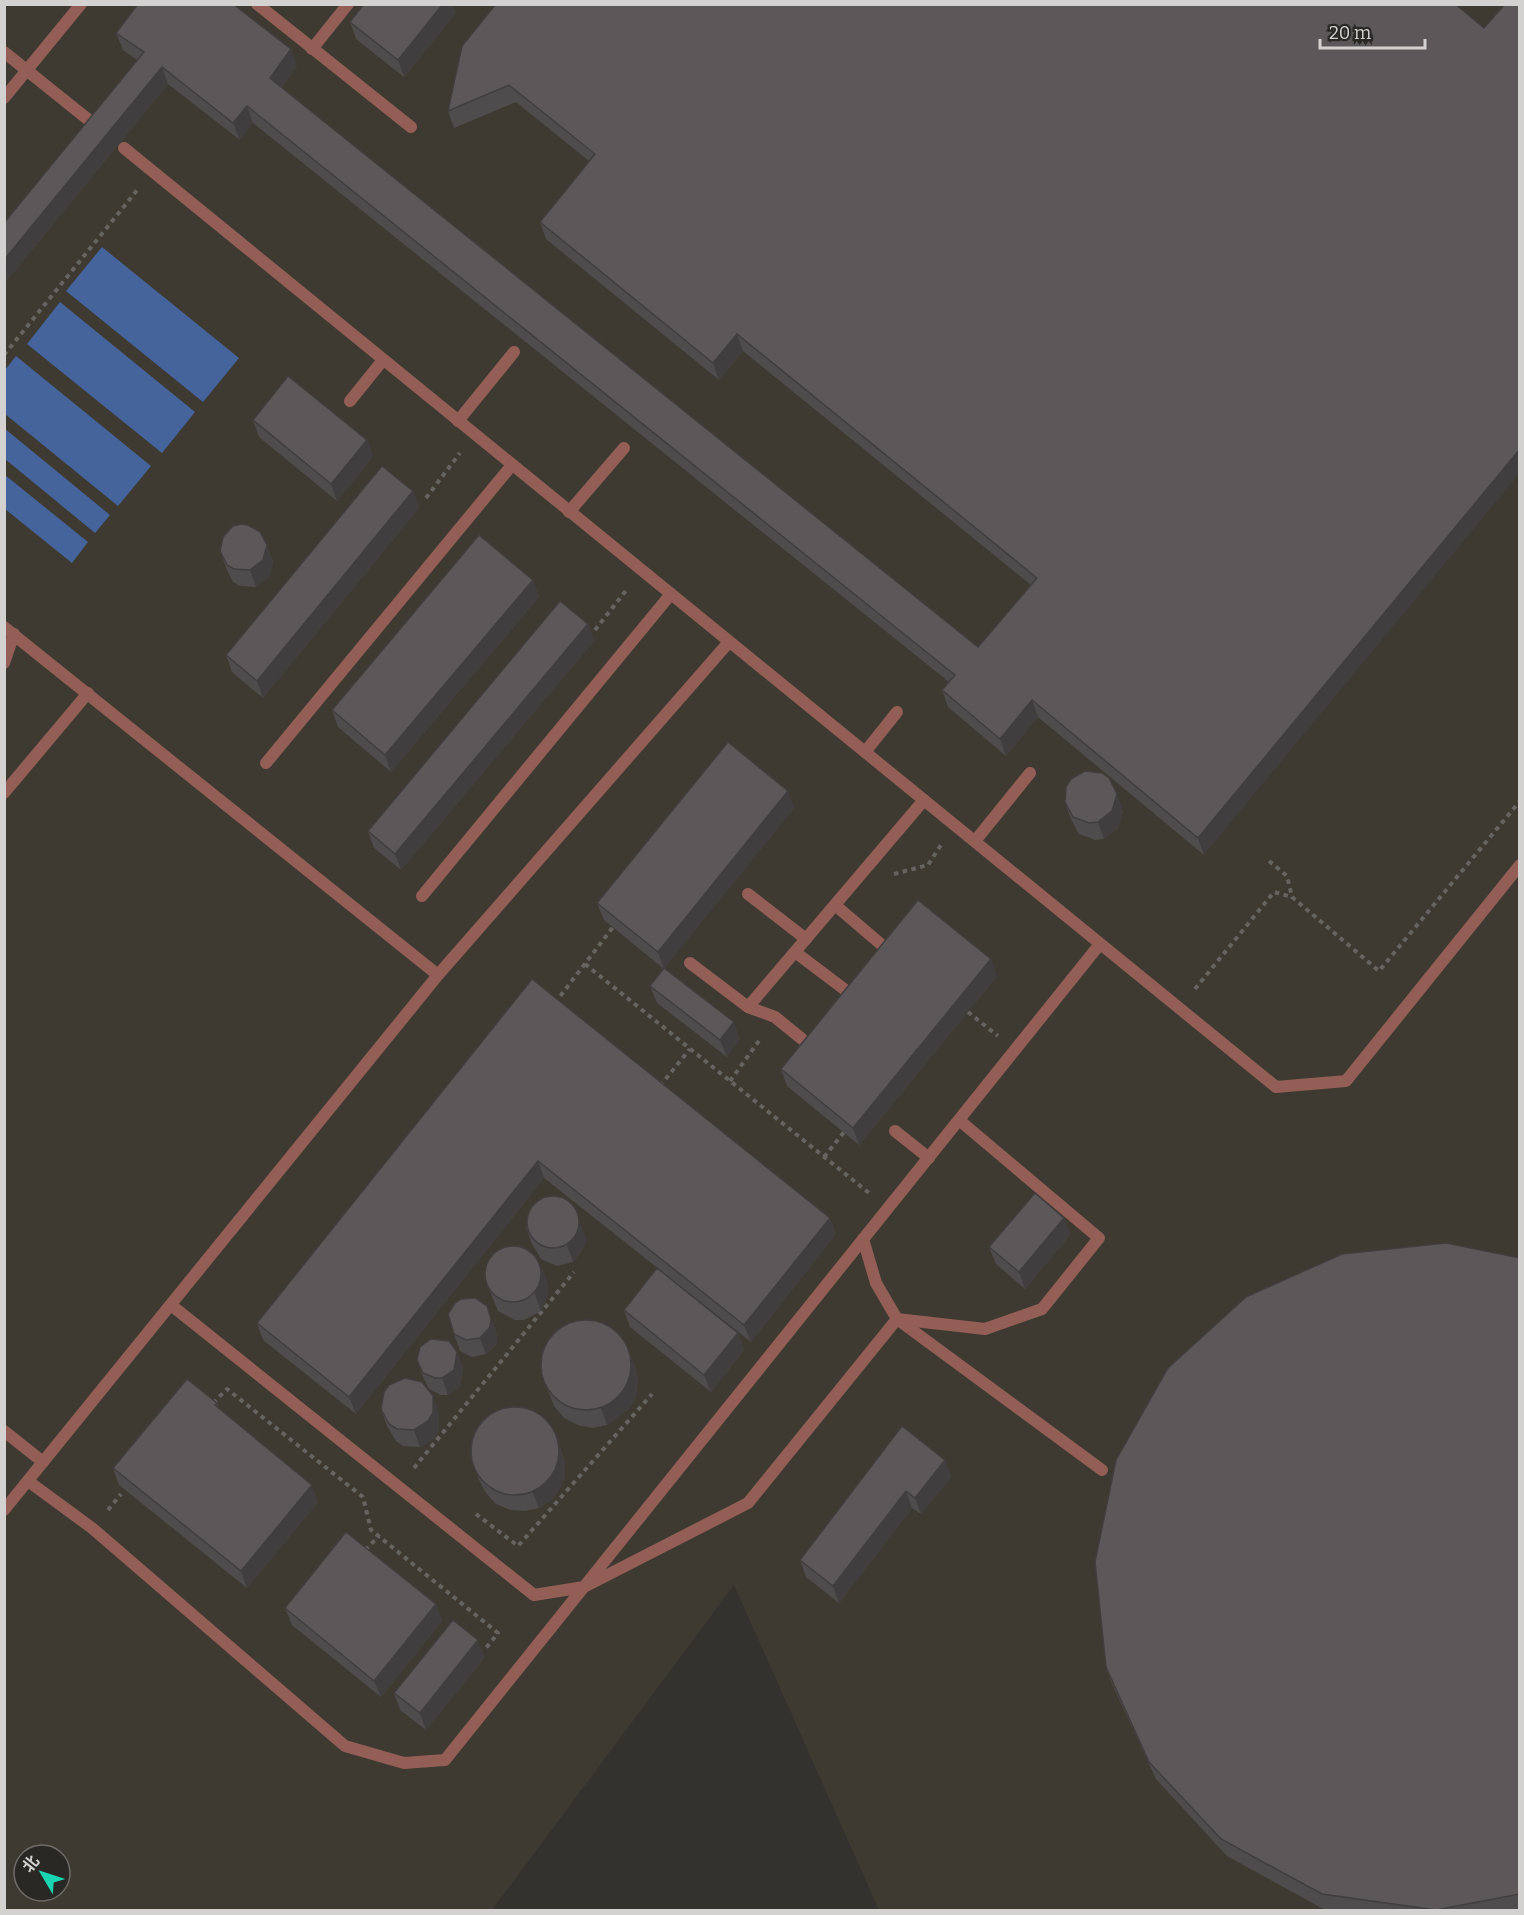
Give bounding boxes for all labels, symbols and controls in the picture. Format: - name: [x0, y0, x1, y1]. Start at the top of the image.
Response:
- scale bar: [1320, 12, 1425, 50]
- text: 20 m: [1329, 22, 1371, 44]
- north arrow: [12, 1843, 72, 1903]
- text: 北: [18, 1852, 43, 1876]

